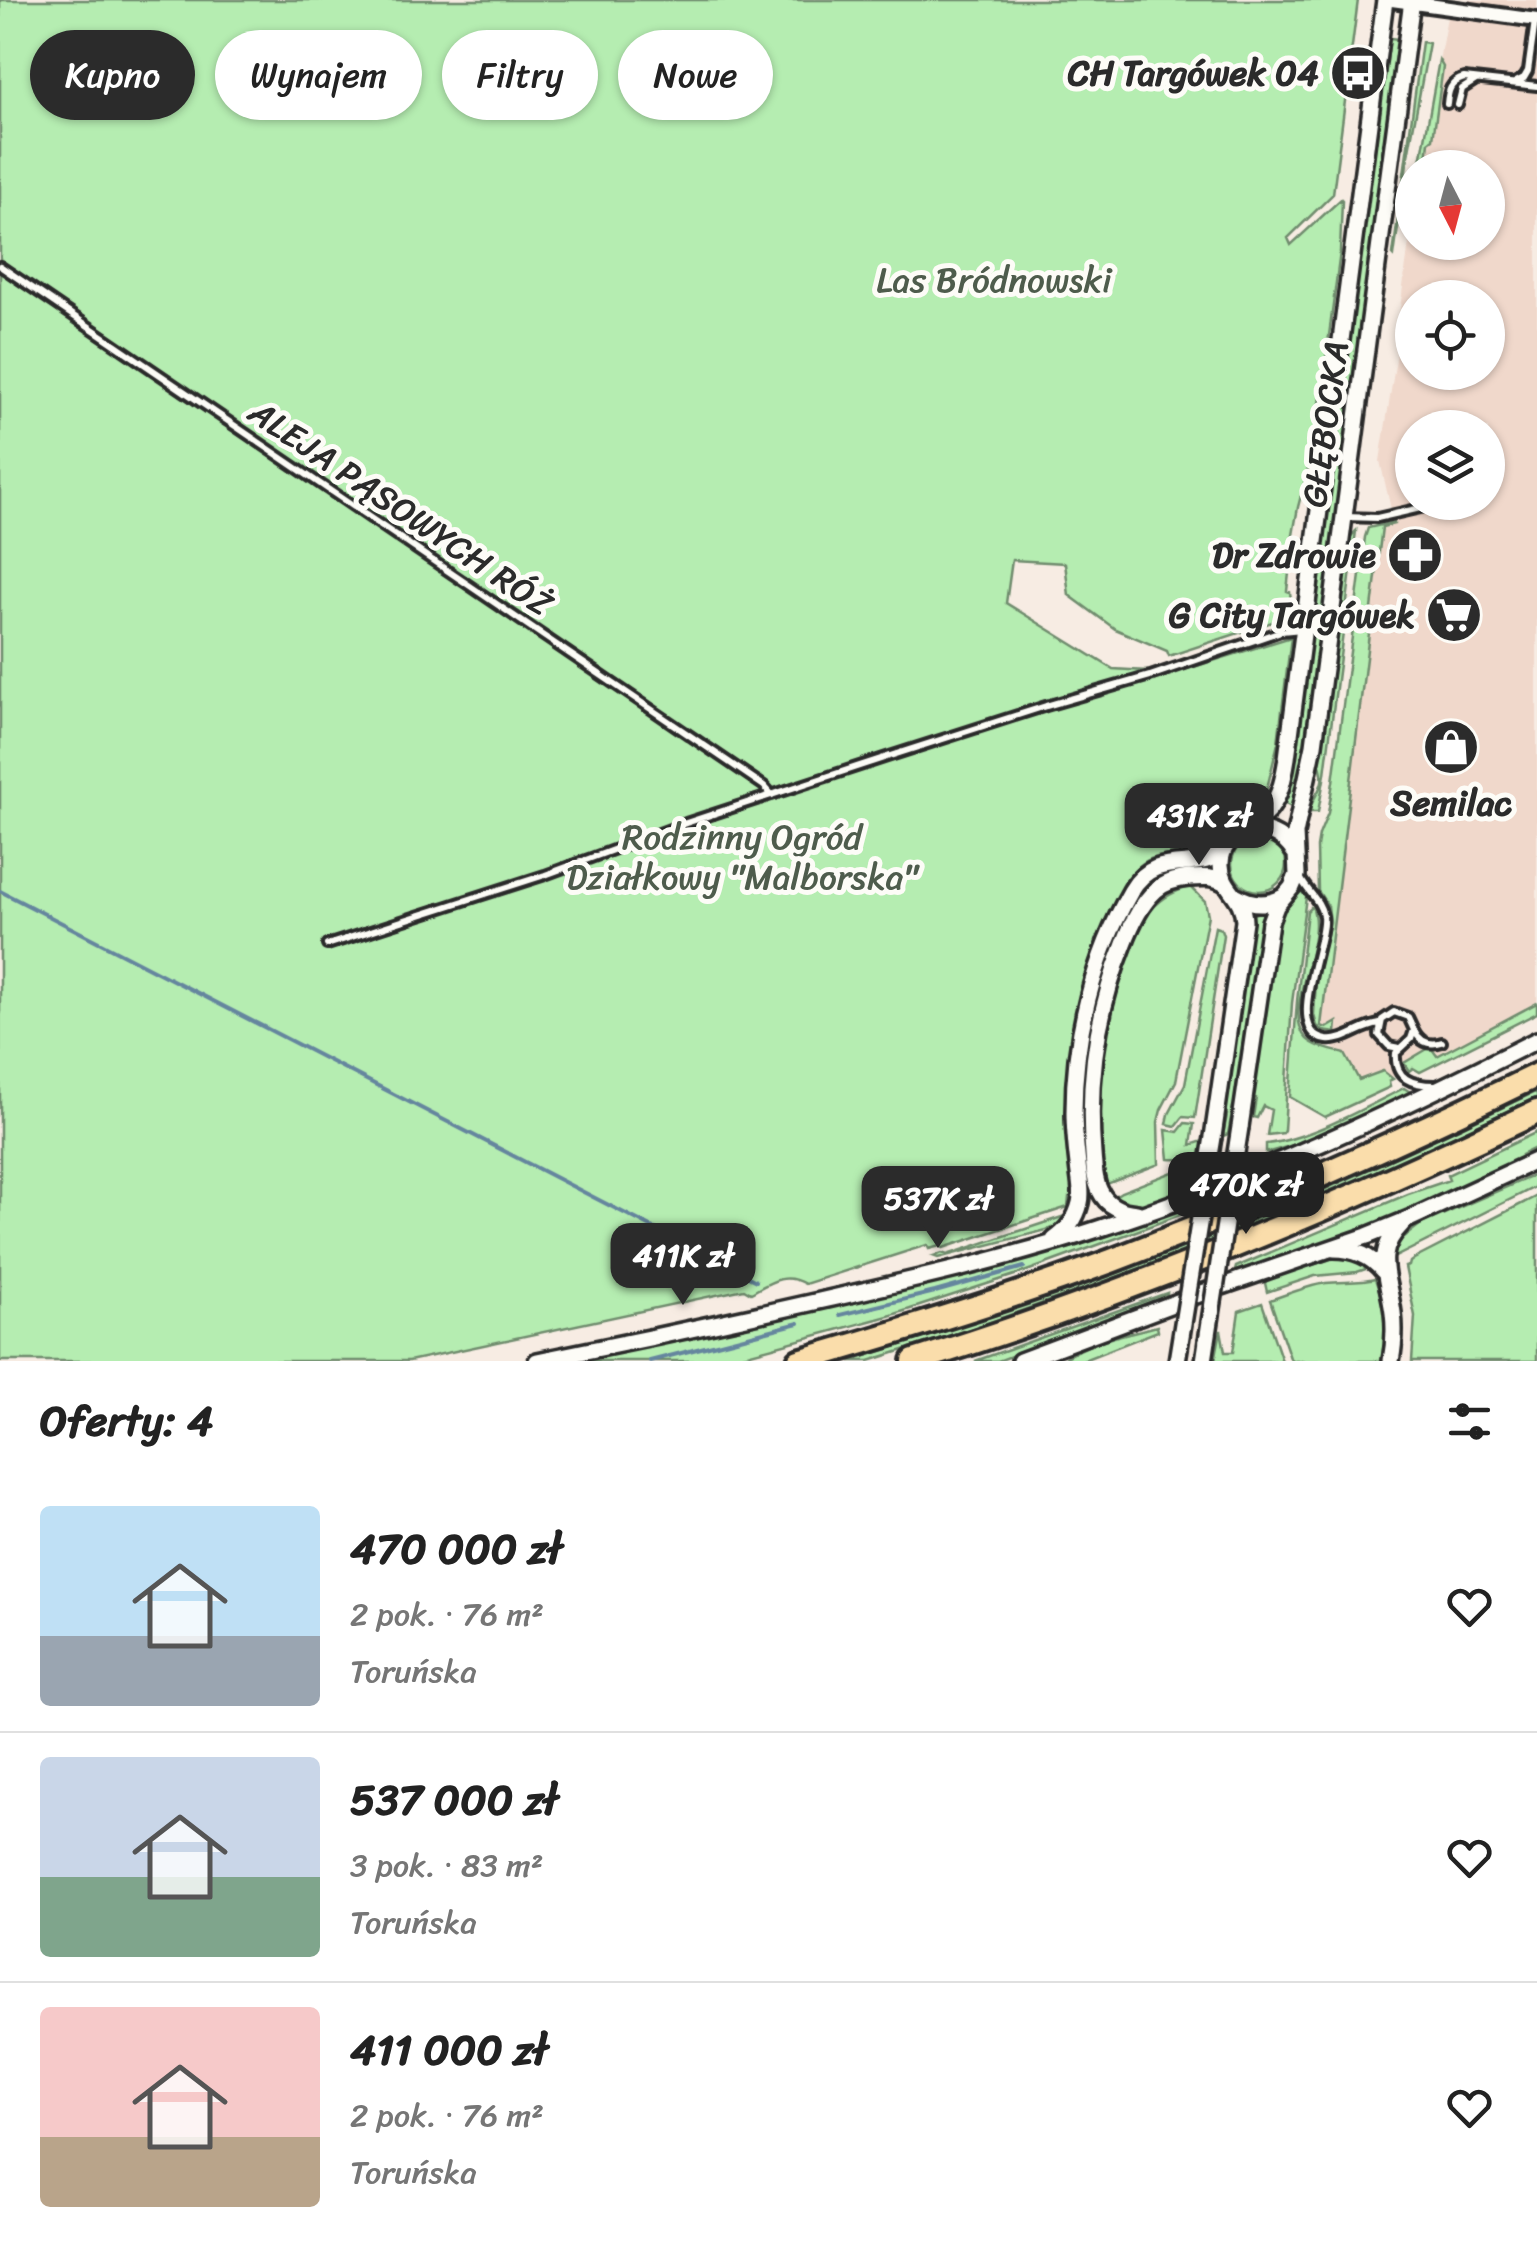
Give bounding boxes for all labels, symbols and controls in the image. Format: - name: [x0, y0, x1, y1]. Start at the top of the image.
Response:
- chip: Kupno: [30, 30, 195, 120]
- chip: Wynajem: [215, 30, 422, 120]
- chip: Filtry: [442, 30, 598, 120]
- chip: Nowe: [618, 30, 773, 120]
- place label: CH Targówek 04: [1067, 42, 1319, 104]
- bus stop icon: CH Targówek 04: [1328, 43, 1388, 103]
- north arrow: [1395, 150, 1505, 260]
- map controls: [1395, 150, 1505, 520]
- park label: Las Bródnowski: [876, 249, 1113, 311]
- button: locate: [1395, 280, 1505, 390]
- street label: GŁĘBOCKA: [1283, 337, 1367, 511]
- street label: ALEJA PĄSOWYCH RÓŻ: [234, 382, 567, 634]
- button: layers: [1395, 410, 1505, 520]
- place label: Dr Zdrowie: [1212, 524, 1376, 586]
- pharmacy icon: Dr Zdrowie: [1385, 525, 1445, 585]
- place label: G City Targówek: [1169, 584, 1415, 646]
- supermarket icon: G City Targówek: [1424, 585, 1484, 645]
- shop icon: Semilac: [1421, 717, 1481, 777]
- place label: Semilac: [1389, 772, 1512, 834]
- pin: 431K zł: [1107, 783, 1291, 868]
- text: 431K zł: [1147, 787, 1251, 844]
- park label: Rodzinny Ogród Działkowy "Malborska": [566, 806, 920, 908]
- pin: 470K zł: [1154, 1152, 1338, 1237]
- text: 470K zł: [1190, 1156, 1302, 1213]
- pin: 537K zł: [846, 1166, 1030, 1251]
- text: 537K zł: [884, 1170, 992, 1227]
- pin: 411K zł: [591, 1223, 775, 1308]
- text: 411K zł: [633, 1227, 733, 1284]
- text: Oferty: 4: [40, 1384, 213, 1458]
- icon: filters: [1442, 1394, 1497, 1449]
- text: 470 000 zł: [350, 1512, 562, 1586]
- icon: home: [120, 1546, 240, 1666]
- icon: heart: [1442, 1579, 1497, 1634]
- text: 2 pok. · 76 m²: [350, 1586, 544, 1643]
- text: Toruńska: [350, 1643, 476, 1700]
- text: 537 000 zł: [350, 1763, 558, 1837]
- icon: home: [120, 1797, 240, 1917]
- icon: heart: [1442, 1830, 1497, 1885]
- text: 3 pok. · 83 m²: [350, 1837, 543, 1894]
- text: Toruńska: [350, 1894, 476, 1951]
- text: 411 000 zł: [350, 2013, 547, 2087]
- icon: home: [120, 2047, 240, 2167]
- icon: heart: [1442, 2080, 1497, 2135]
- text: 2 pok. · 76 m²: [350, 2087, 544, 2144]
- text: Toruńska: [350, 2144, 476, 2201]

